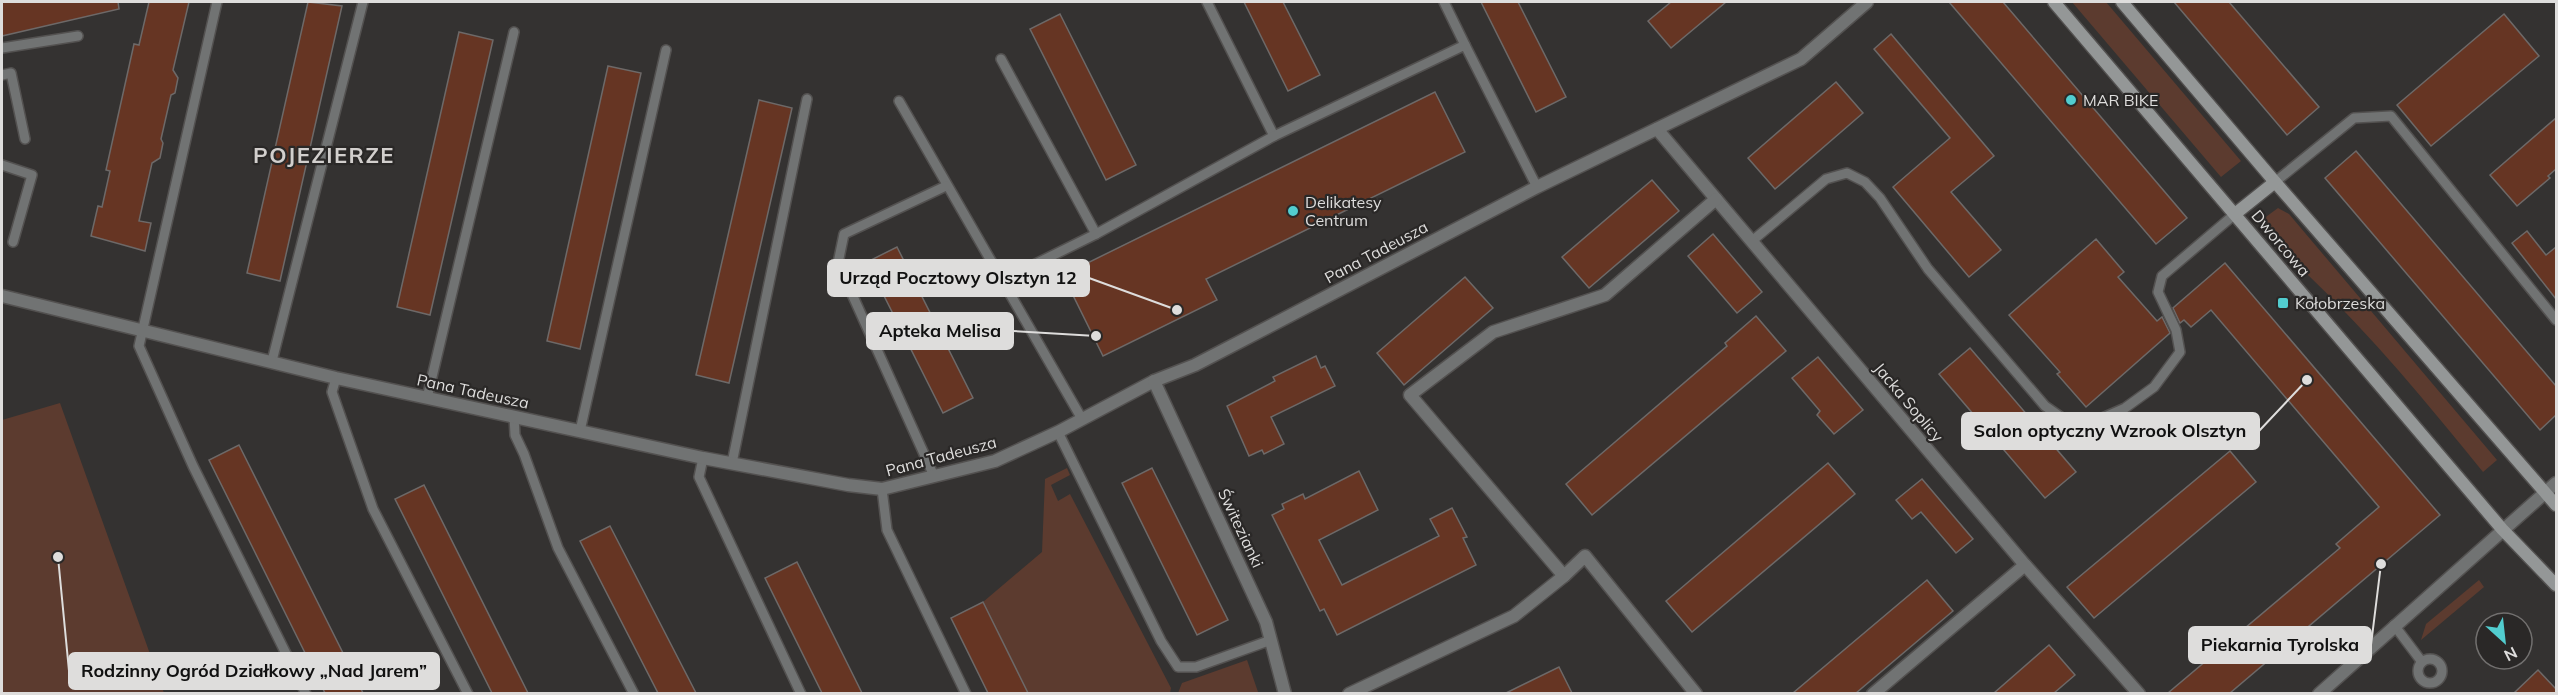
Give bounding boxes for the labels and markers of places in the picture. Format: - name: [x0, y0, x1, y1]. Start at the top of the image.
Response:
- place label: MAR BIKE: [2083, 90, 2158, 110]
- marker: MAR BIKE: [2064, 93, 2078, 107]
- place label: Delikatesy Centrum: [1305, 192, 1382, 230]
- marker: Delikatesy Centrum: [1286, 204, 1300, 218]
- callout: Urząd Pocztowy Olsztyn 12: [828, 260, 1089, 296]
- place label: Kołobrzeska: [2295, 293, 2385, 313]
- marker: Kołobrzeska: [2276, 296, 2290, 310]
- callout: Apteka Melisa: [867, 313, 1013, 349]
- callout: Salon optyczny Wzrook Olsztyn: [1962, 413, 2259, 449]
- callout: Piekarnia Tyrolska: [2189, 627, 2371, 663]
- callout: Rodzinny Ogród Działkowy „Nad Jarem”: [69, 653, 439, 689]

